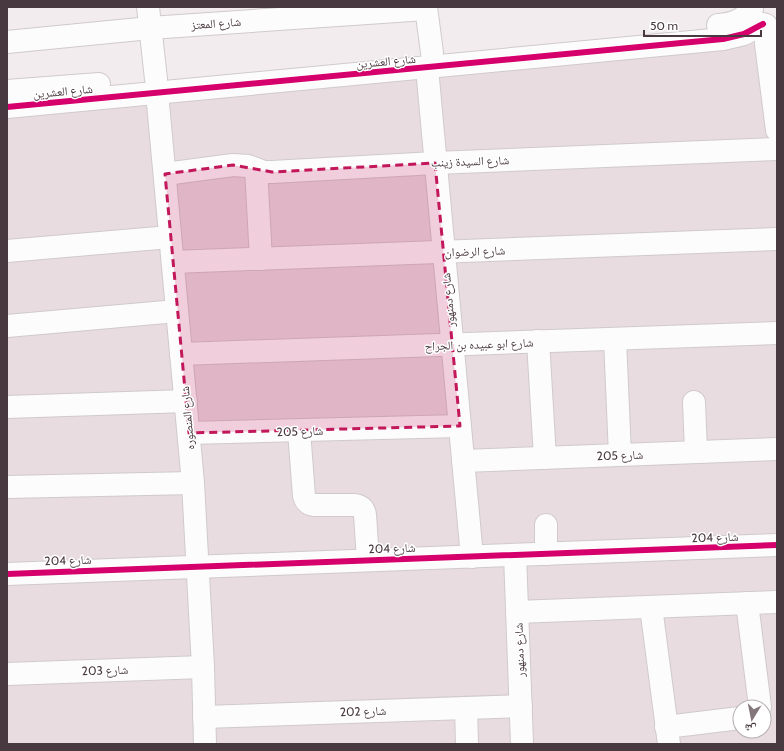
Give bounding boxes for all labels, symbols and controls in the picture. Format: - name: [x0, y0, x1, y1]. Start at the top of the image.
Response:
- scale bar: [644, 12, 761, 38]
- street label: شارع المعتز: [190, 14, 242, 33]
- text: 50 m: [650, 18, 678, 33]
- street label: شارع العشرين: [356, 51, 417, 72]
- street label: شارع العشرين: [33, 81, 94, 102]
- street label: شارع السيدة زينب: [430, 152, 510, 171]
- street label: شارع الرضوان: [444, 242, 506, 261]
- street label: شارع دمنهور: [438, 272, 459, 329]
- street label: شارع ابو عبيده بن الجراح: [424, 335, 534, 354]
- street label: شارع المنصوره: [177, 385, 198, 450]
- street label: شارع 205: [276, 423, 324, 440]
- street label: شارع 205: [596, 447, 644, 464]
- street label: شارع 204: [691, 529, 739, 546]
- street label: شارع 204: [368, 540, 416, 557]
- street label: شارع 204: [44, 552, 92, 569]
- street label: شارع دمنهور: [511, 622, 528, 678]
- street label: شارع 203: [81, 662, 129, 679]
- north arrow: [732, 699, 772, 739]
- street label: شارع 202: [340, 703, 387, 720]
- text: ش: [743, 720, 757, 737]

